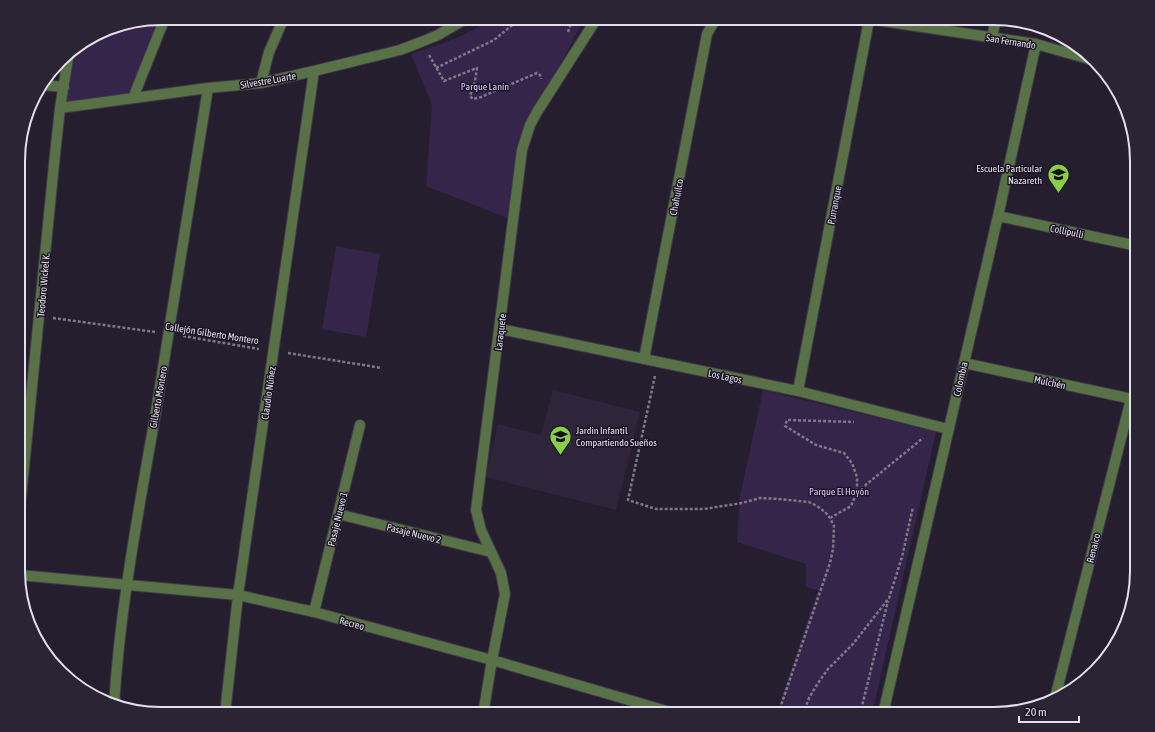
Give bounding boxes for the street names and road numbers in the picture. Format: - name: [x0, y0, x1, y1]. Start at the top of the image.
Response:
- street label: San Fernando: [985, 32, 1037, 51]
- street label: Silvestre Luarte: [239, 70, 297, 91]
- street label: Chahuilco: [668, 178, 685, 216]
- street label: Purranque: [825, 184, 844, 225]
- street label: Collipulli: [1049, 223, 1085, 240]
- street label: Teodoro Wickel K.: [35, 252, 52, 317]
- street label: Laraquete: [493, 312, 508, 351]
- street label: Callejón Gilberto Montero: [164, 321, 260, 346]
- street label: Colombia: [951, 360, 970, 398]
- street label: Gilberto Montero: [148, 365, 169, 429]
- street label: Claudio Núñez: [259, 365, 278, 420]
- street label: Los Lagos: [707, 368, 743, 386]
- street label: Mulchén: [1033, 374, 1067, 391]
- street label: Pasaje Nuevo 1: [325, 490, 350, 547]
- street label: Pasaje Nuevo 2: [386, 521, 443, 546]
- street label: Renaico: [1085, 532, 1102, 564]
- street label: Recreo: [338, 615, 366, 632]

